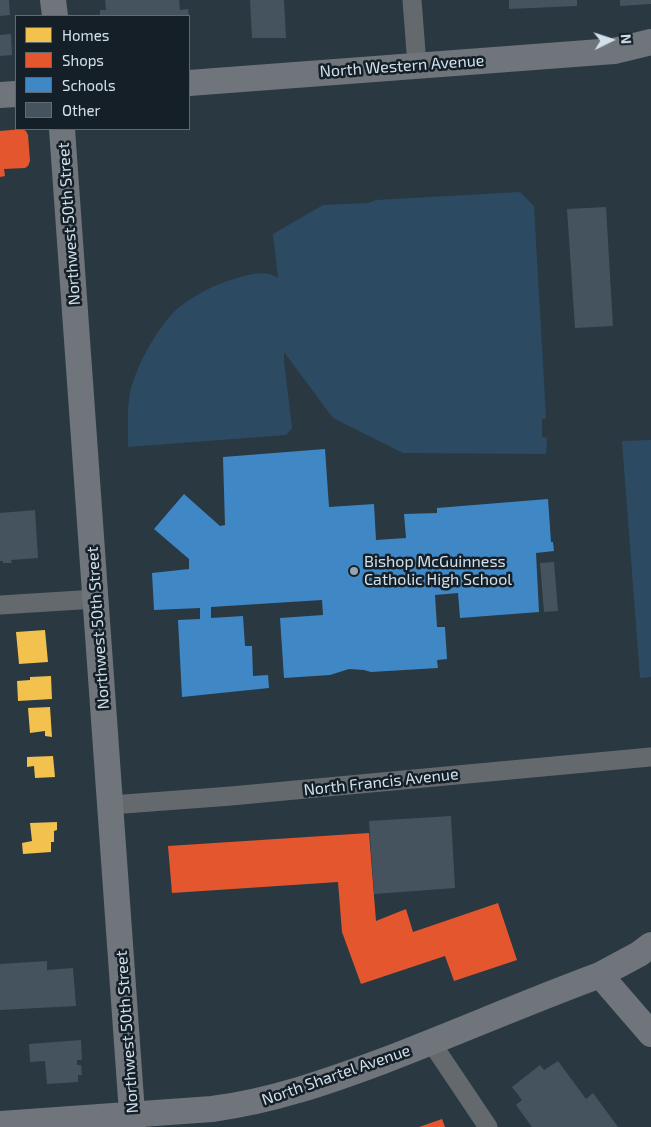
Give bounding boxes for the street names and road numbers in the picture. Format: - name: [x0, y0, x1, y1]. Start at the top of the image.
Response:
- street label: North Western Avenue: [319, 51, 485, 81]
- street label: Northwest 50th Street: [54, 142, 84, 306]
- street label: Northwest 50th Street: [83, 546, 113, 710]
- street label: North Francis Avenue: [303, 764, 459, 800]
- street label: Northwest 50th Street: [112, 950, 142, 1114]
- street label: North Shartel Avenue: [259, 1041, 413, 1109]

